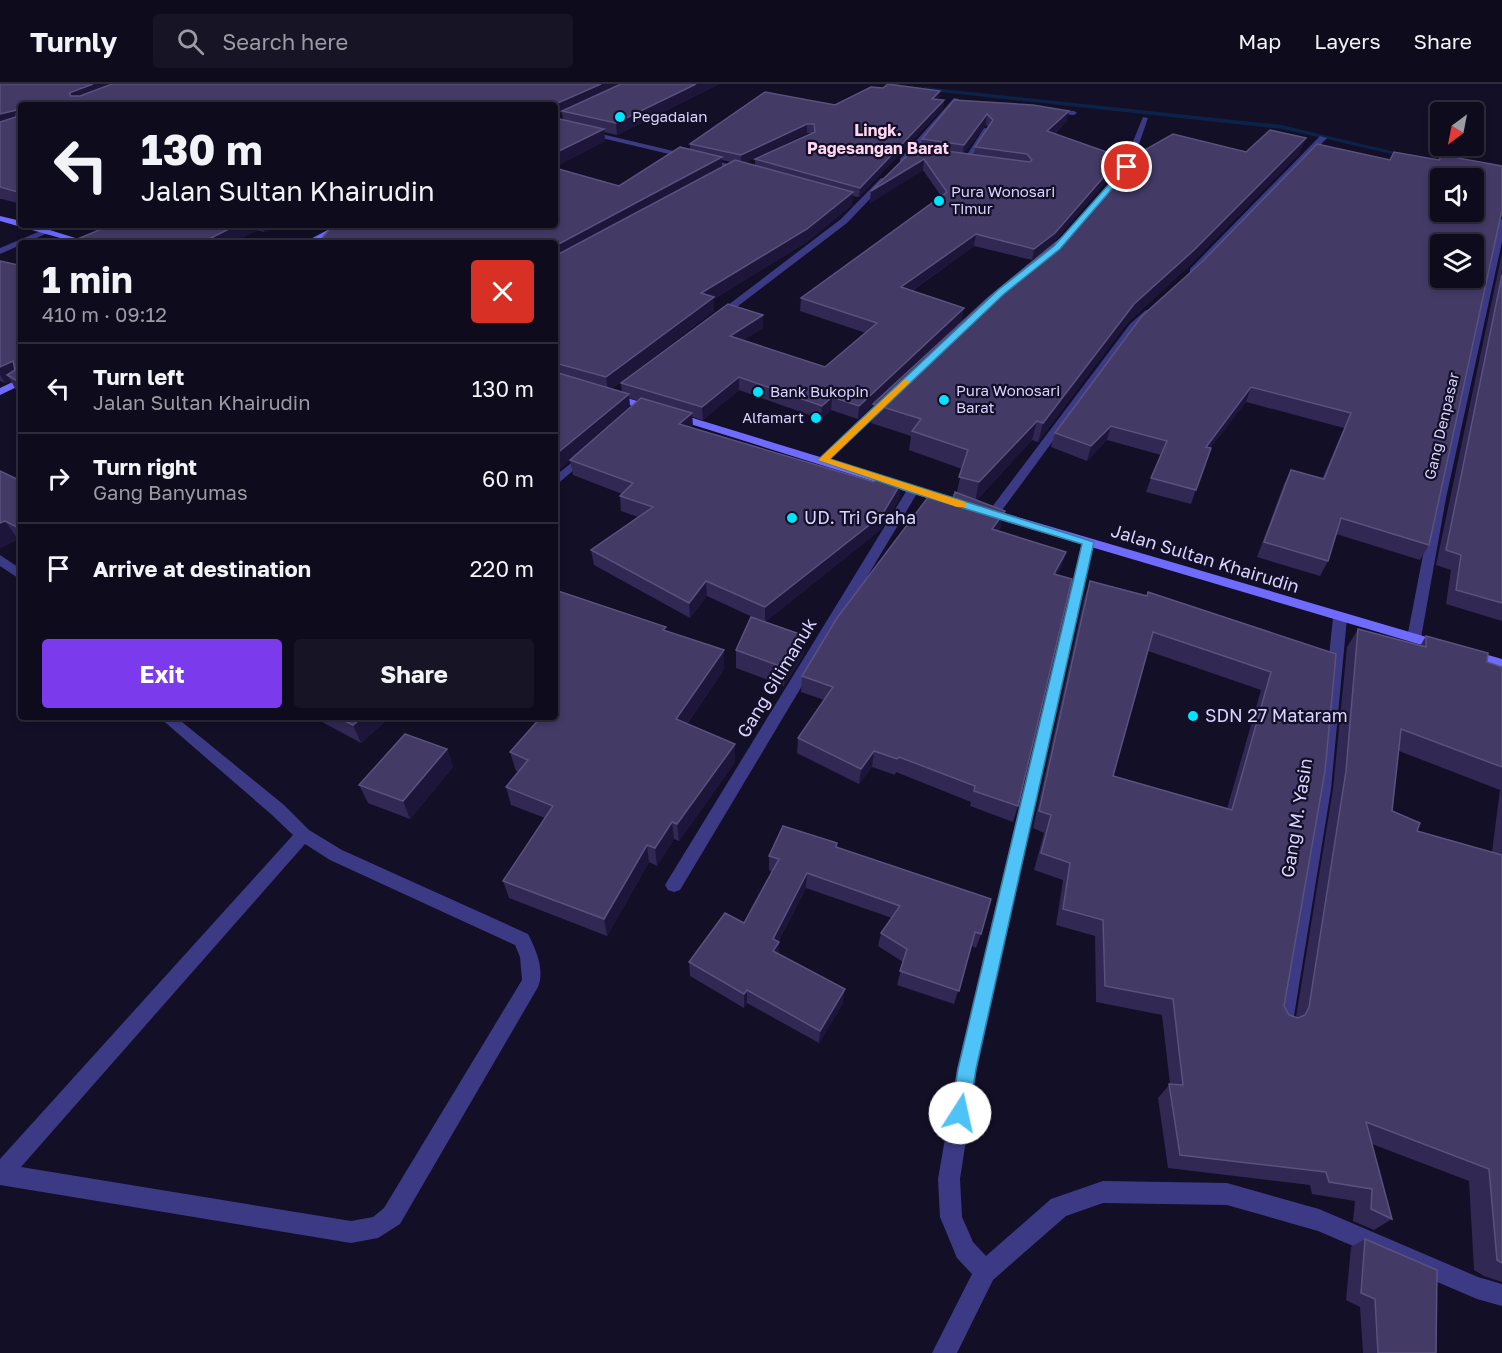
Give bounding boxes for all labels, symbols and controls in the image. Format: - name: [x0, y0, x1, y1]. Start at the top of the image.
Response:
- search box: [153, 14, 573, 68]
- text: Turnly: [30, 25, 117, 58]
- icon: search: [174, 25, 207, 58]
- text: Search here: [222, 28, 348, 55]
- text: Map: [1238, 28, 1281, 54]
- text: Layers: [1314, 28, 1381, 54]
- text: Share: [1414, 28, 1472, 54]
- north arrow: [1430, 102, 1484, 156]
- map controls: [1430, 102, 1484, 288]
- place label: Pegadaian: [632, 107, 708, 125]
- marker: Pegadaian: [613, 110, 627, 124]
- district label: Lingk. Pagesangan Barat: [807, 120, 949, 158]
- text: 130 m: [141, 124, 263, 174]
- icon: left: [42, 126, 120, 204]
- pin: [1101, 141, 1152, 192]
- icon: arrive: [1110, 150, 1143, 183]
- button: sound: [1430, 168, 1484, 222]
- text: Jalan Sultan Khairudin: [141, 175, 435, 207]
- place label: Pura Wonosari Timur: [951, 182, 1055, 217]
- marker: Pura Wonosari Timur: [932, 194, 946, 208]
- button: layers: [1430, 234, 1484, 288]
- text: 1 min: [42, 258, 133, 301]
- button: close: [471, 260, 534, 323]
- text: 410 m · 09:12: [42, 302, 167, 326]
- text: Turn left: [93, 363, 184, 390]
- street label: Gang Denpasar: [1420, 370, 1462, 481]
- icon: left: [42, 372, 75, 405]
- text: 130 m: [472, 375, 534, 402]
- place label: Pura Wonosari Barat: [956, 381, 1060, 416]
- place label: Bank Bukopin: [770, 382, 869, 400]
- marker: Bank Bukopin: [751, 385, 765, 399]
- text: Jalan Sultan Khairudin: [93, 390, 311, 414]
- marker: Pura Wonosari Barat: [937, 393, 951, 407]
- place label: Alfamart: [742, 408, 804, 426]
- marker: Alfamart: [809, 411, 823, 425]
- text: Turn right: [93, 453, 197, 480]
- icon: right: [42, 462, 75, 495]
- text: 60 m: [482, 465, 534, 492]
- text: Gang Banyumas: [93, 480, 248, 504]
- place label: UD. Tri Graha: [804, 506, 916, 528]
- marker: UD. Tri Graha: [785, 511, 799, 525]
- street label: Jalan Sultan Khairudin: [1108, 519, 1302, 597]
- icon: arrive: [42, 552, 75, 585]
- text: Arrive at destination: [93, 555, 311, 582]
- text: 220 m: [470, 555, 534, 582]
- street label: Gang Gilimanuk: [732, 614, 821, 741]
- button: Exit: [42, 639, 282, 708]
- button: Share: [294, 639, 534, 708]
- place label: SDN 27 Mataram: [1205, 704, 1348, 726]
- marker: SDN 27 Mataram: [1186, 709, 1200, 723]
- street label: Gang M. Yasin: [1276, 757, 1316, 879]
- position arrow: [928, 1081, 992, 1145]

